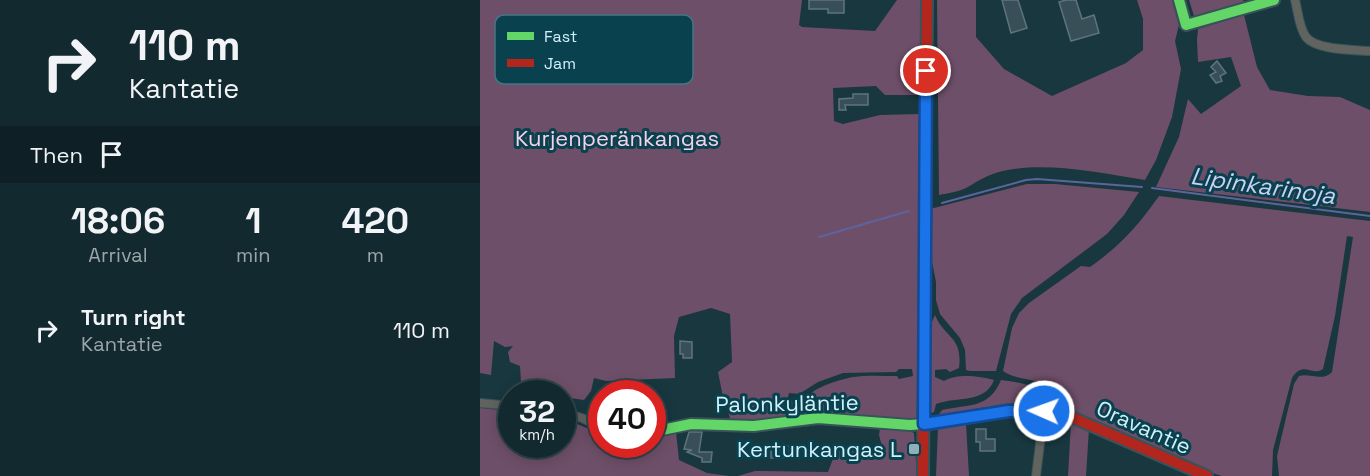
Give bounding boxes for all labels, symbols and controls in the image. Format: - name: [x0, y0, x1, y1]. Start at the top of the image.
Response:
- legend: [495, 15, 693, 84]
- text: 110 m: [129, 19, 241, 72]
- icon: right: [30, 24, 108, 102]
- text: Fast: [544, 26, 577, 47]
- pin: [900, 45, 951, 96]
- text: Jam: [544, 53, 576, 74]
- icon: arrive: [909, 54, 942, 87]
- text: Kantatie: [129, 71, 239, 106]
- park label: Kurjenperänkangas: [515, 124, 719, 152]
- icon: arrive: [95, 138, 128, 171]
- text: Then: [30, 141, 83, 169]
- water label: Lipinkarinoja: [1189, 160, 1338, 211]
- text: 18:06: [71, 198, 165, 244]
- text: 1: [245, 198, 261, 244]
- text: 420: [341, 198, 409, 244]
- text: Arrival: [88, 242, 148, 268]
- text: min: [236, 242, 270, 268]
- text: m: [367, 242, 384, 268]
- text: Turn right: [81, 303, 186, 331]
- icon: right: [30, 314, 63, 347]
- text: 110 m: [393, 316, 450, 344]
- text: Kantatie: [81, 331, 163, 357]
- position arrow: [1012, 379, 1076, 443]
- speed limit sign: 40: [588, 380, 666, 458]
- street label: Palonkyläntie: [715, 388, 859, 418]
- text: 32: [519, 392, 555, 431]
- street label: Oravantie: [1092, 394, 1196, 460]
- text: km/h: [519, 425, 555, 444]
- place label: Kertunkangas L: [737, 435, 902, 463]
- marker: Kertunkangas L: [907, 442, 921, 456]

